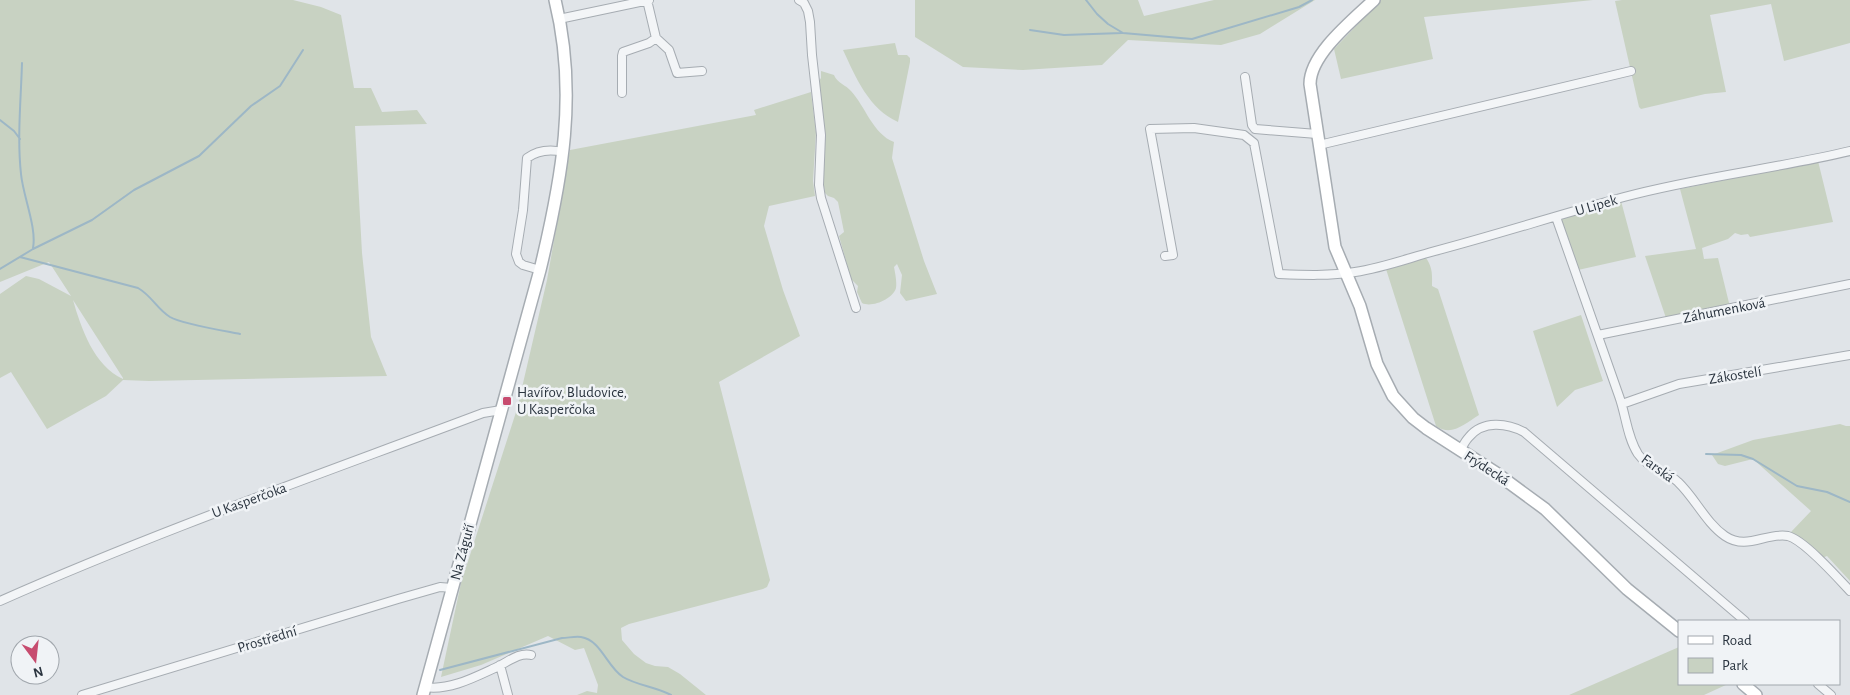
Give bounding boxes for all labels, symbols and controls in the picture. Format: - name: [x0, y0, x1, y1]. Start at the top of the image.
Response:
- street label: U Lipek: [1573, 192, 1619, 219]
- street label: Záhumenková: [1682, 295, 1767, 326]
- street label: Zákostelí: [1708, 364, 1763, 387]
- place label: Havířov, Bludovice, U Kasperčoka: [517, 385, 627, 417]
- marker: Havířov, Bludovice, U Kasperčoka: [501, 395, 513, 407]
- street label: Frýdecká: [1461, 448, 1512, 489]
- street label: Farská: [1638, 452, 1677, 485]
- street label: U Kasperčoka: [210, 480, 289, 521]
- street label: Na Záguří: [448, 522, 477, 582]
- legend: [1678, 620, 1840, 685]
- street label: Prostřední: [236, 623, 299, 656]
- text: Road: [1722, 633, 1752, 648]
- north arrow: [10, 635, 60, 685]
- text: Park: [1722, 658, 1748, 673]
- text: N: [32, 664, 45, 680]

